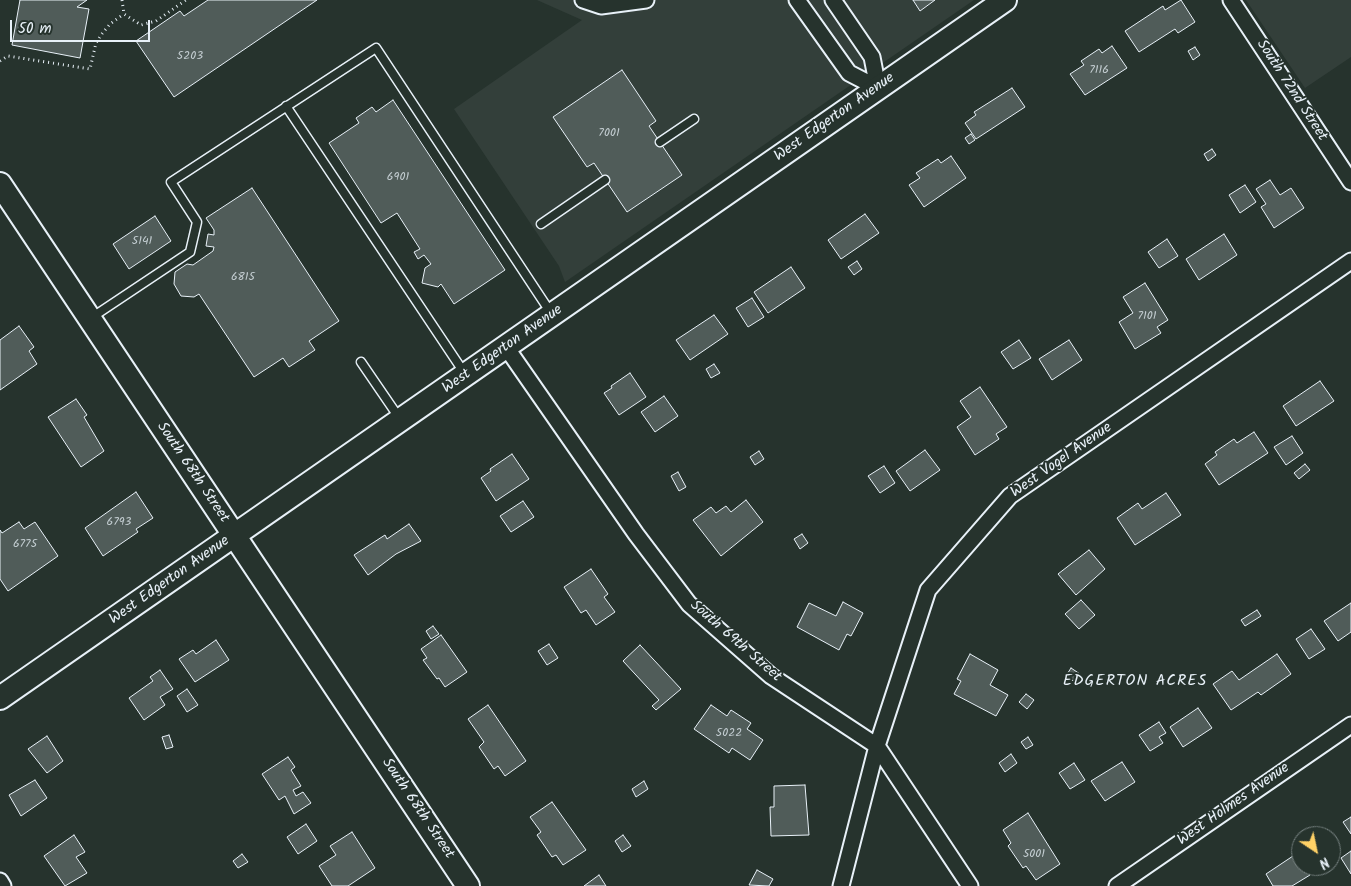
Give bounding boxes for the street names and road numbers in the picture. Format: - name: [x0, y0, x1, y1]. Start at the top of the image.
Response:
- street label: South 72nd Street: [1252, 37, 1330, 145]
- street label: West Edgerton Avenue: [771, 70, 899, 166]
- street label: West Edgerton Avenue: [439, 302, 567, 398]
- street label: South 68th Street: [152, 419, 232, 527]
- street label: West Vogel Avenue: [1008, 419, 1116, 503]
- street label: West Edgerton Avenue: [106, 533, 234, 629]
- street label: South 69th Street: [686, 597, 784, 687]
- street label: South 68th Street: [377, 755, 457, 863]
- street label: West Holmes Avenue: [1175, 760, 1293, 850]

